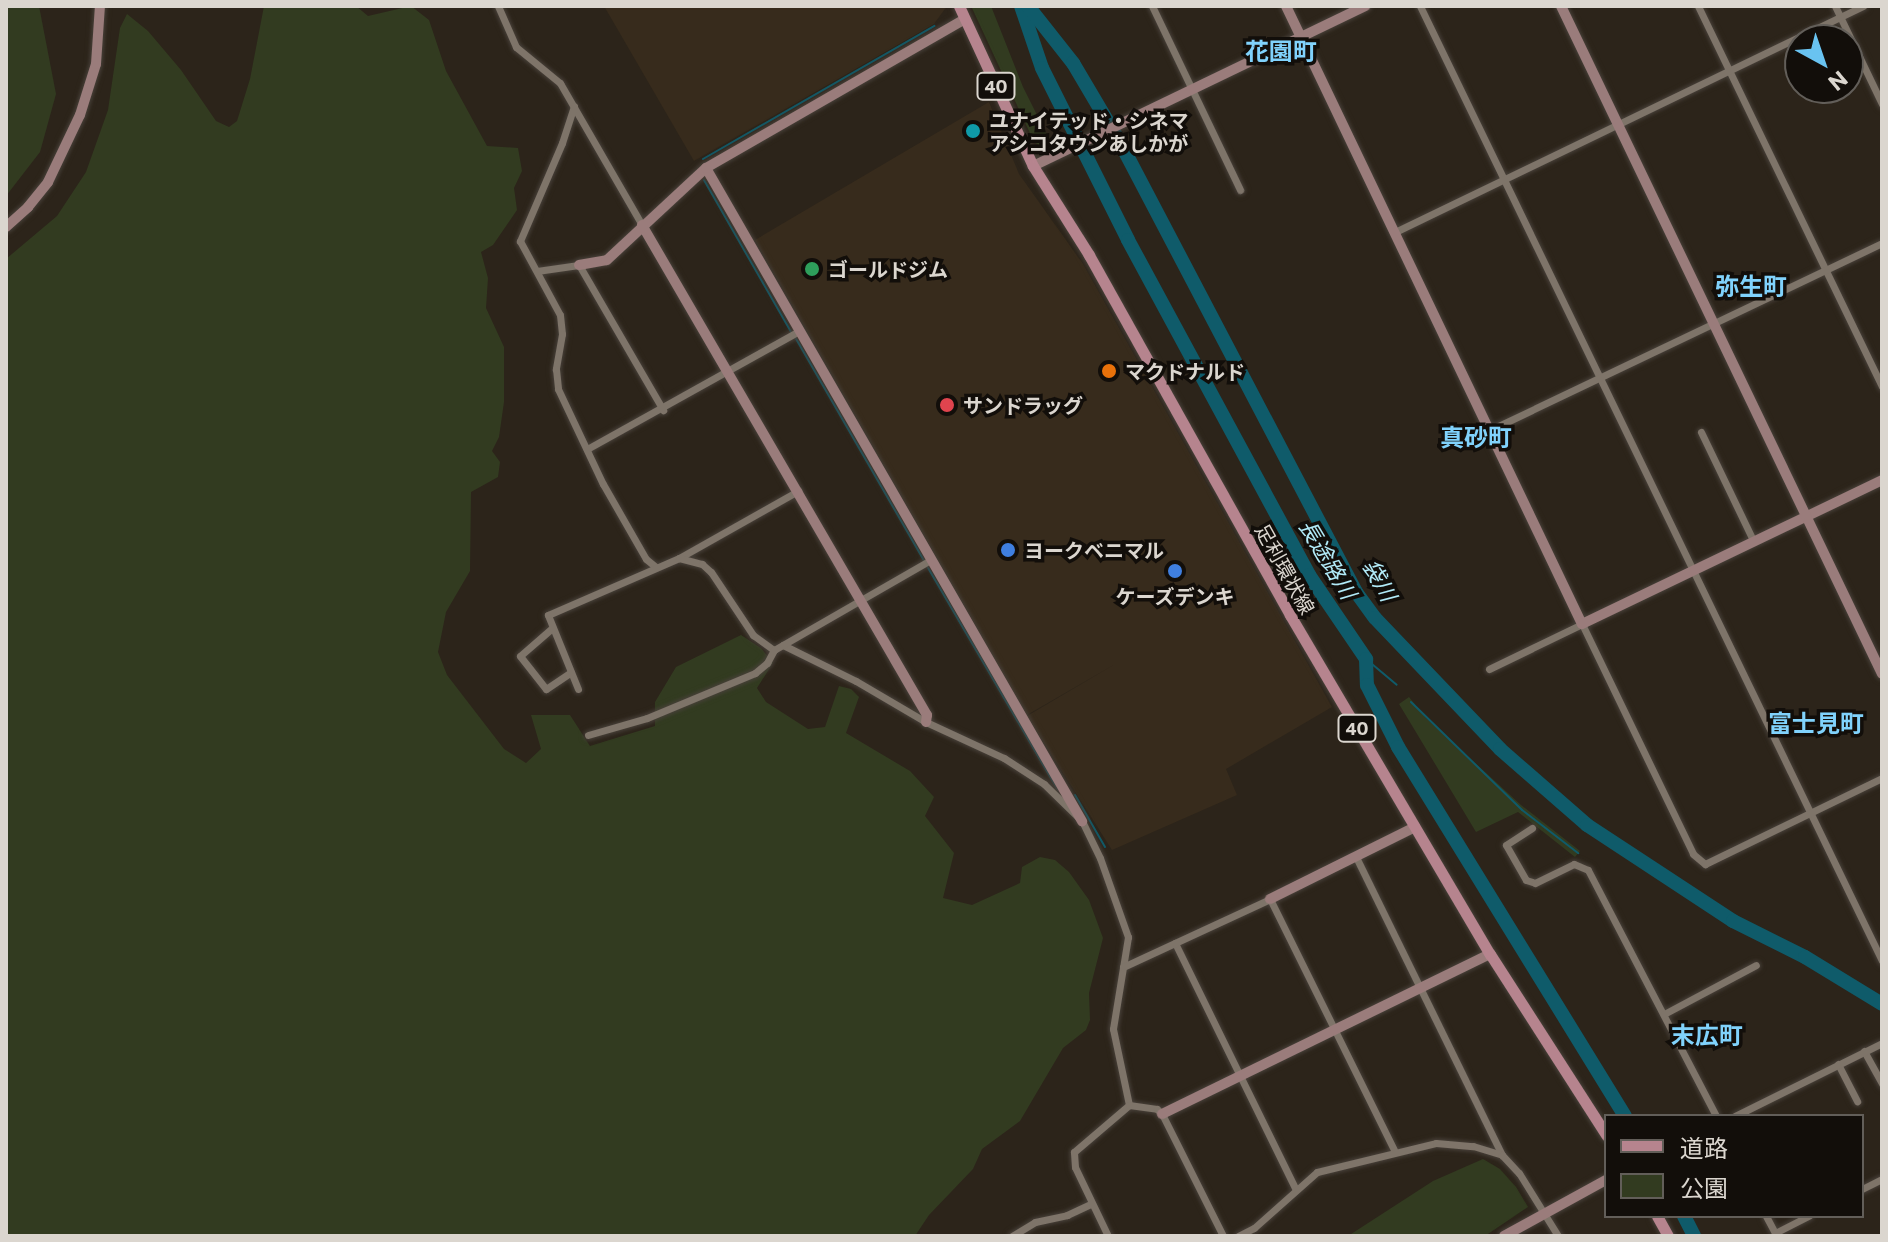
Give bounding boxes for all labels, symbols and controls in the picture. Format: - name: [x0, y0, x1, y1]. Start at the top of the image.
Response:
- north arrow: [1784, 24, 1864, 104]
- district label: 花園町: [1245, 37, 1317, 65]
- text: N: [1823, 66, 1853, 97]
- road number: 40: [976, 72, 1016, 100]
- place label: ユナイテッド・シネマ アシコタウンあしかが: [989, 108, 1189, 155]
- marker: ユナイテッド・シネマ アシコタウンあしかが: [964, 122, 982, 140]
- place label: ゴールドジム: [828, 257, 948, 281]
- marker: ゴールドジム: [803, 260, 821, 278]
- district label: 弥生町: [1715, 272, 1787, 300]
- place label: マクドナルド: [1125, 359, 1245, 383]
- marker: マクドナルド: [1100, 362, 1118, 380]
- place label: サンドラッグ: [963, 393, 1083, 417]
- marker: サンドラッグ: [938, 396, 956, 414]
- district label: 真砂町: [1440, 423, 1512, 451]
- water label: 長途路川: [1294, 514, 1362, 604]
- street label: 足利環状線: [1250, 519, 1320, 619]
- place label: ヨークベニマル: [1024, 538, 1164, 562]
- marker: ヨークベニマル: [999, 541, 1017, 559]
- water label: 袋川: [1358, 554, 1402, 606]
- marker: ケーズデンキ: [1166, 562, 1184, 580]
- place label: ケーズデンキ: [1115, 584, 1235, 608]
- district label: 富士見町: [1768, 709, 1864, 737]
- road number: 40: [1337, 714, 1377, 742]
- district label: 末広町: [1671, 1021, 1743, 1049]
- legend: [1604, 1114, 1864, 1218]
- text: 道路: [1680, 1133, 1728, 1162]
- text: 公園: [1680, 1173, 1728, 1202]

